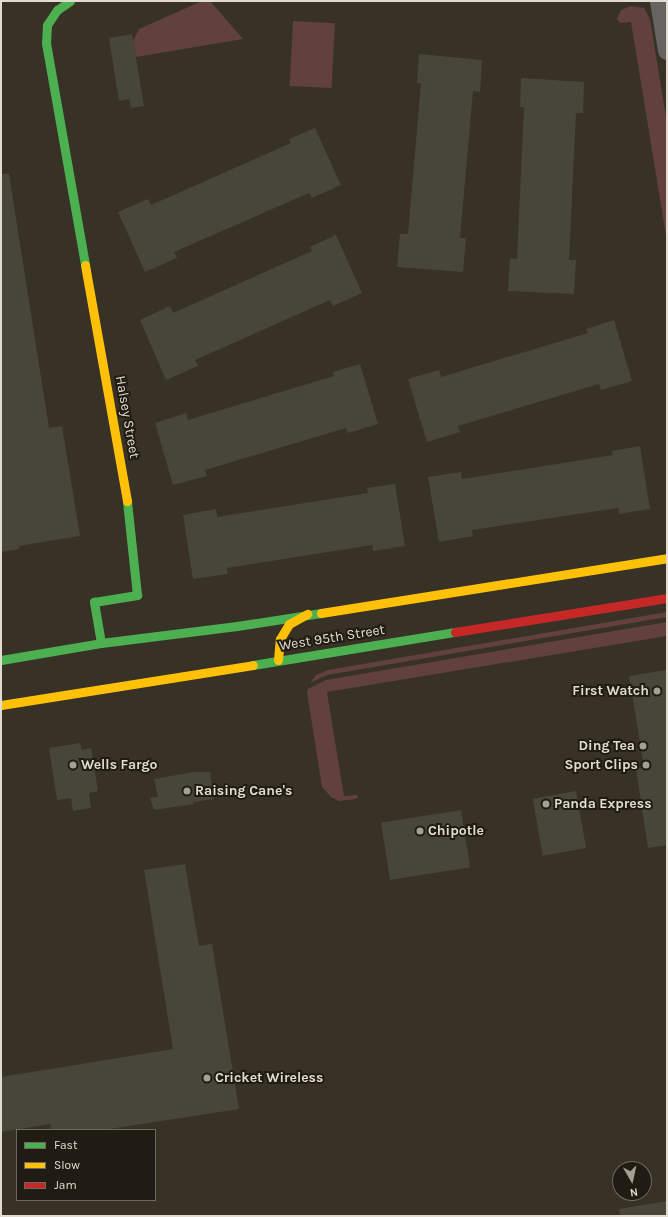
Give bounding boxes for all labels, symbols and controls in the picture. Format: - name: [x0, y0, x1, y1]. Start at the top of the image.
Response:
- street label: Halsey Street: [111, 374, 143, 460]
- street label: West 95th Street: [278, 621, 386, 655]
- place label: First Watch: [572, 683, 649, 699]
- marker: First Watch: [652, 686, 662, 696]
- place label: Ding Tea: [578, 738, 635, 754]
- marker: Ding Tea: [638, 741, 648, 751]
- place label: Wells Fargo: [81, 757, 158, 773]
- place label: Sport Clips: [564, 757, 638, 773]
- marker: Wells Fargo: [68, 760, 78, 770]
- marker: Sport Clips: [641, 760, 651, 770]
- place label: Raising Cane's: [195, 783, 292, 799]
- marker: Raising Cane's: [182, 786, 192, 796]
- place label: Panda Express: [554, 796, 652, 812]
- marker: Panda Express: [541, 799, 551, 809]
- place label: Chipotle: [428, 823, 484, 839]
- marker: Chipotle: [415, 826, 425, 836]
- place label: Cricket Wireless: [215, 1070, 323, 1086]
- marker: Cricket Wireless: [202, 1073, 212, 1083]
- legend: [16, 1129, 156, 1201]
- text: Fast: [54, 1138, 77, 1152]
- text: Slow: [54, 1158, 80, 1172]
- north arrow: [612, 1161, 652, 1201]
- text: Jam: [54, 1178, 77, 1192]
- text: N: [629, 1185, 639, 1199]

